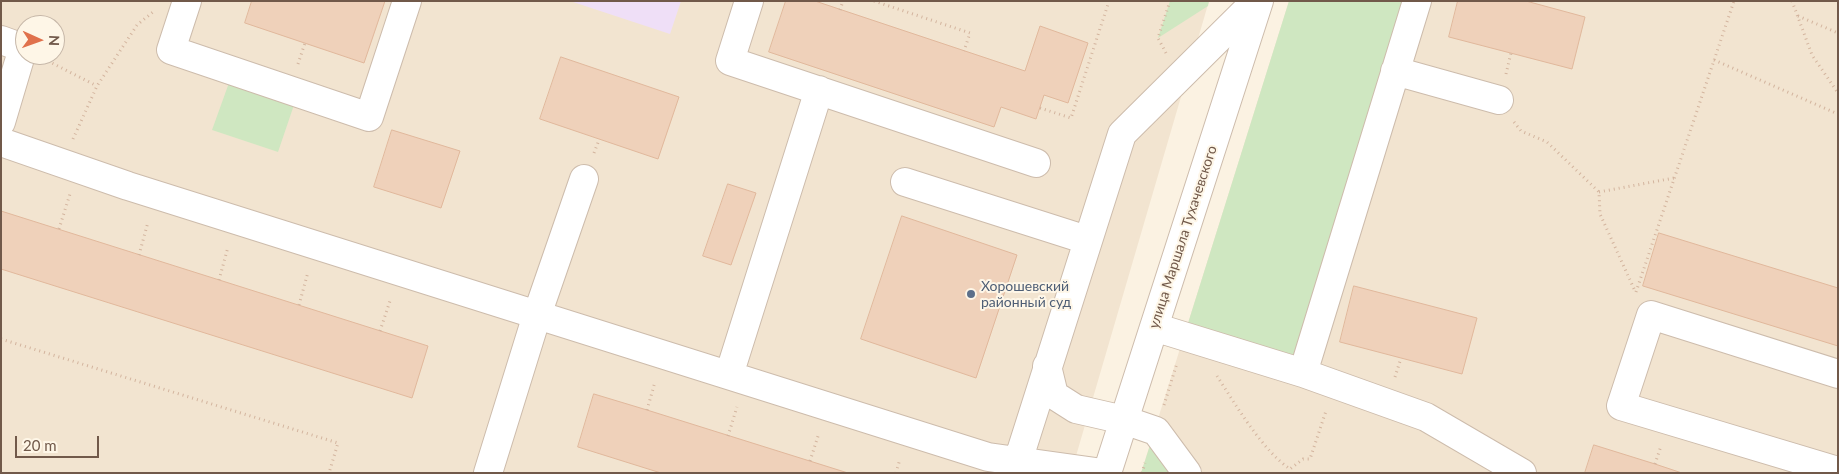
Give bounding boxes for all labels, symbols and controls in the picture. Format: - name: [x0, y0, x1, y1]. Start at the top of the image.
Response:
- north arrow: [15, 15, 65, 65]
- text: N: [46, 35, 63, 46]
- street label: улица Маршала Тухачевского: [1145, 143, 1221, 331]
- place label: Хорошевский районный суд: [981, 278, 1071, 310]
- marker: Хорошевский районный суд: [965, 288, 977, 300]
- scale bar: [18, 426, 101, 458]
- text: 20 m: [23, 436, 57, 454]

